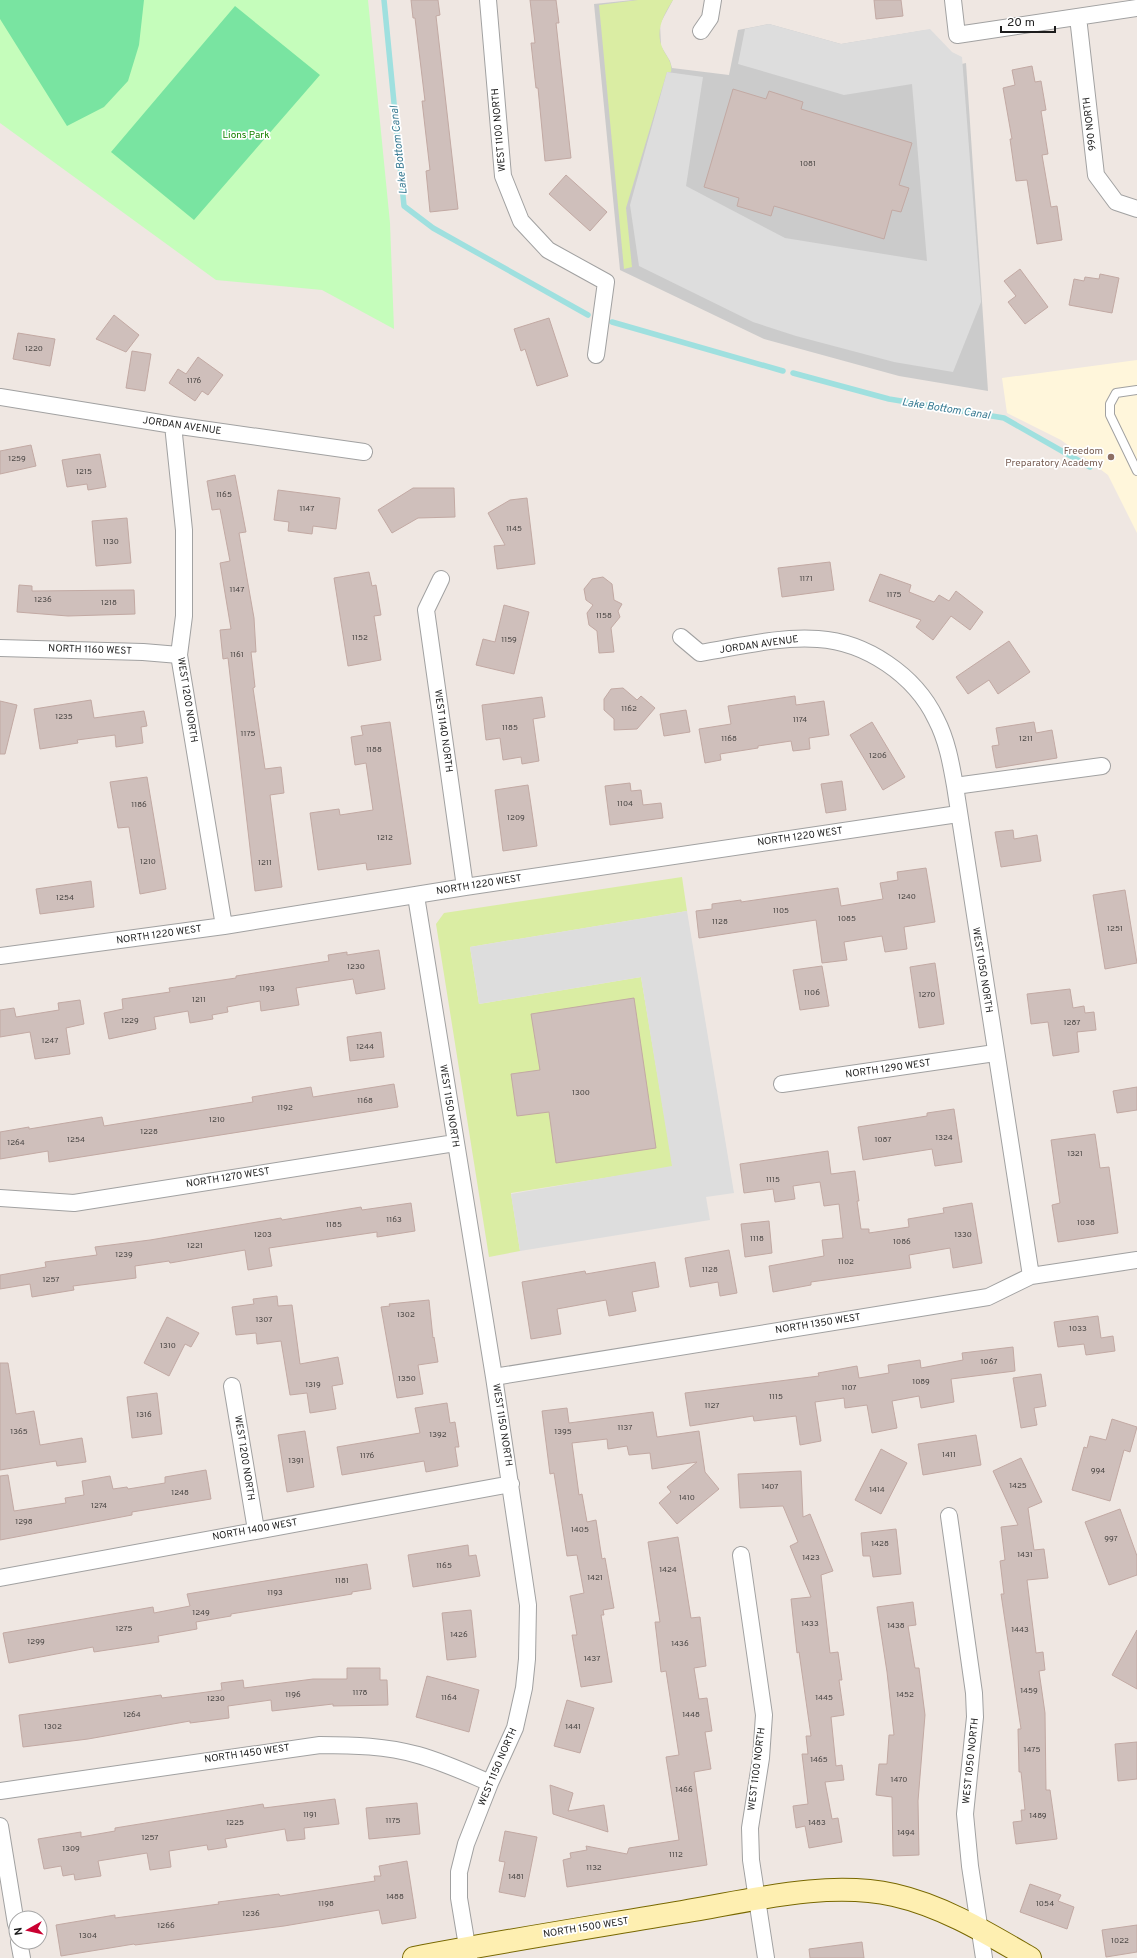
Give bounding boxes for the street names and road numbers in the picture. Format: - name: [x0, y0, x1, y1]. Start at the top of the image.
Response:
- street label: WEST 1100 NORTH: [489, 88, 509, 172]
- street label: 990 NORTH: [1080, 96, 1100, 152]
- street label: JORDAN AVENUE: [142, 414, 222, 438]
- street label: JORDAN AVENUE: [719, 633, 799, 657]
- street label: NORTH 1160 WEST: [48, 642, 132, 658]
- street label: WEST 1200 NORTH: [174, 656, 200, 744]
- street label: WEST 1140 NORTH: [431, 689, 455, 773]
- street label: NORTH 1220 WEST: [756, 825, 844, 849]
- street label: NORTH 1220 WEST: [435, 872, 523, 898]
- street label: NORTH 1220 WEST: [115, 923, 203, 947]
- street label: WEST 1050 NORTH: [969, 926, 995, 1014]
- street label: NORTH 1290 WEST: [845, 1057, 932, 1081]
- street label: WEST 1150 NORTH: [436, 1064, 462, 1148]
- street label: NORTH 1270 WEST: [185, 1165, 271, 1191]
- street label: NORTH 1350 WEST: [774, 1311, 862, 1337]
- street label: WEST 1150 NORTH: [489, 1383, 515, 1467]
- street label: WEST 1200 NORTH: [231, 1414, 257, 1502]
- street label: NORTH 1400 WEST: [211, 1516, 299, 1544]
- street label: WEST 1050 NORTH: [960, 1717, 982, 1805]
- street label: WEST 1150 NORTH: [476, 1726, 520, 1808]
- street label: WEST 1100 NORTH: [745, 1727, 769, 1811]
- street label: NORTH 1450 WEST: [203, 1742, 291, 1766]
- street label: NORTH 1500 WEST: [542, 1915, 630, 1941]

